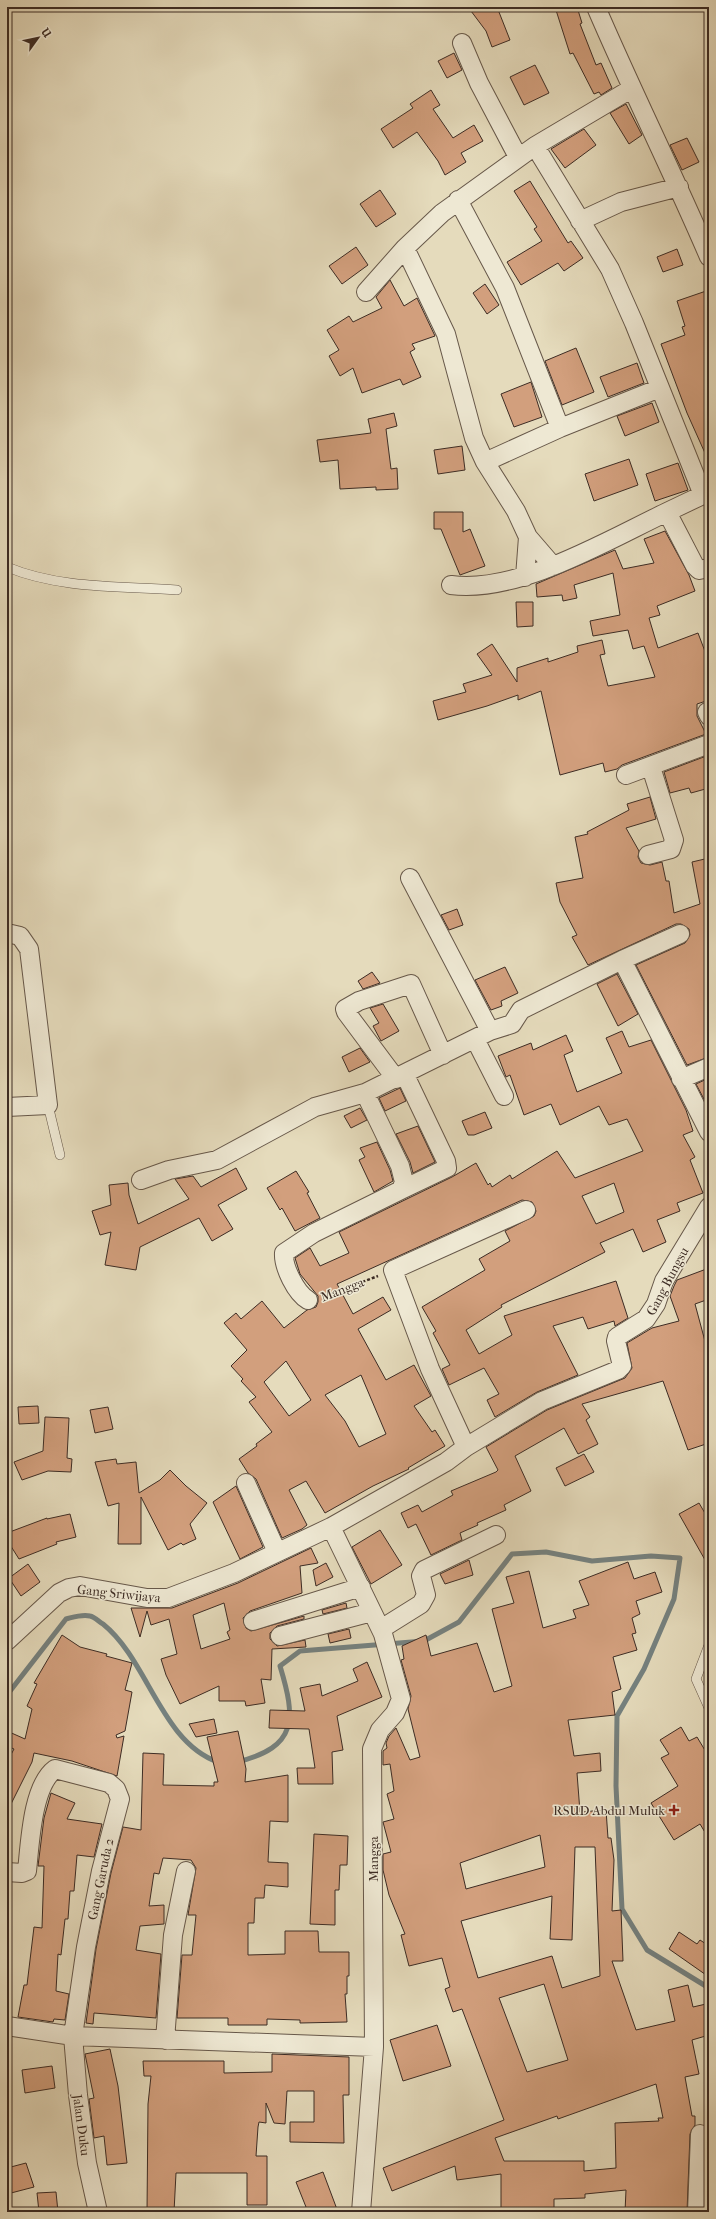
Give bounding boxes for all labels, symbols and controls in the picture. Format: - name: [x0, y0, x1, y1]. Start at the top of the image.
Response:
- north arrow: [18, 18, 58, 58]
- text: U: [38, 25, 54, 40]
- street label: Gang Bungsu: [643, 1244, 692, 1318]
- street label: Mangga: [318, 1274, 367, 1305]
- street label: Gang Sriwijaya: [76, 1582, 162, 1605]
- place label: RSUD Abdul Muluk: [553, 1803, 665, 1818]
- marker: RSUD Abdul Muluk: [668, 1804, 680, 1816]
- street label: Mangga: [366, 1835, 381, 1882]
- street label: Gang Garuda 2: [85, 1837, 117, 1921]
- street label: Jalan Duku: [70, 2092, 93, 2157]

